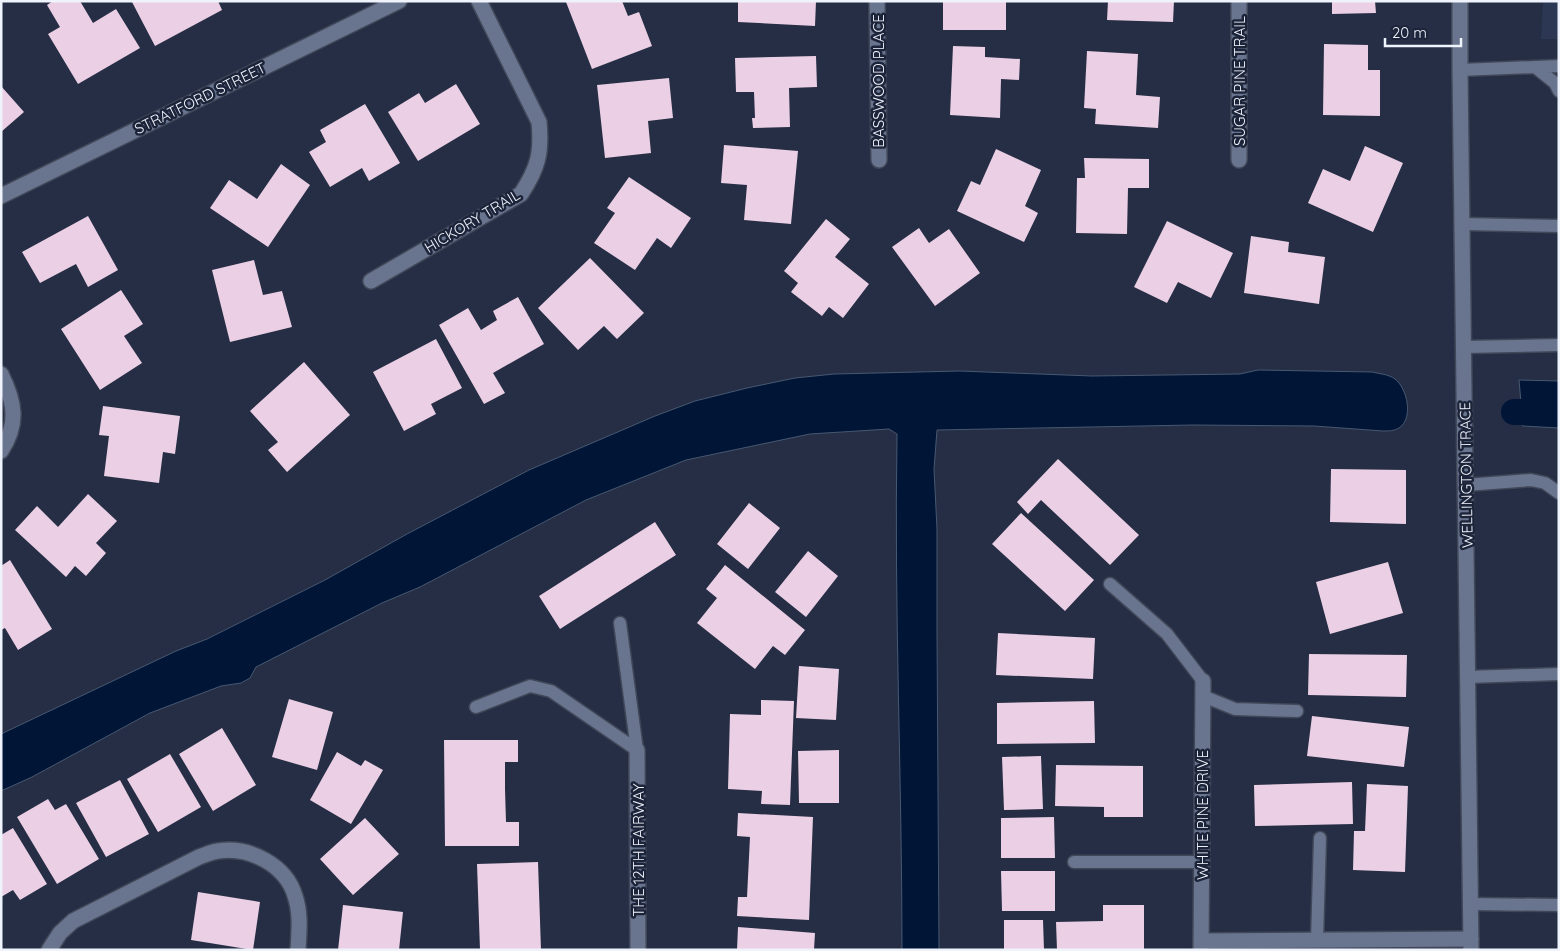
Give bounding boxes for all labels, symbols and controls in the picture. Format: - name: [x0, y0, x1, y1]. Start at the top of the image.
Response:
- street label: BASSWOOD PLACE: [869, 14, 888, 148]
- scale bar: [1385, 15, 1461, 47]
- street label: SUGAR PINE TRAIL: [1230, 16, 1249, 146]
- text: 20 m: [1392, 23, 1427, 42]
- street label: STRATFORD STREET: [131, 58, 269, 138]
- street label: HICKORY TRAIL: [421, 185, 523, 257]
- street label: WELLINGTON TRACE: [1455, 402, 1477, 548]
- street label: WHITE PINE DRIVE: [1193, 750, 1212, 880]
- street label: THE 12TH FAIRWAY: [629, 783, 648, 917]

